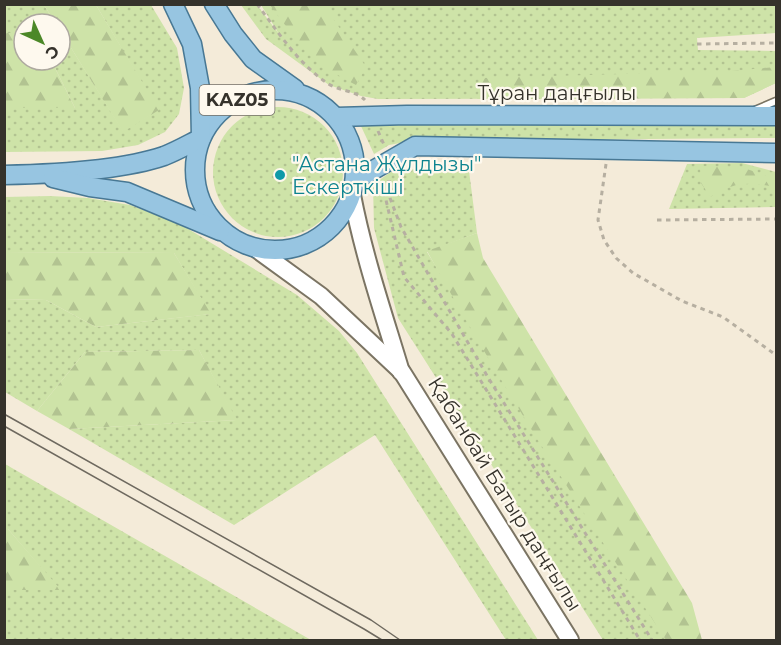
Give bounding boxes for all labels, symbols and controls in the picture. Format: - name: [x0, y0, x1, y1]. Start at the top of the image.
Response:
- north arrow: [12, 12, 72, 72]
- text: С: [41, 41, 63, 63]
- street label: Тұран даңғылы: [478, 81, 636, 105]
- road number: KАZ05: [200, 85, 274, 115]
- place label: "Астана Жұлдызы" Ескерткіші: [292, 152, 482, 199]
- marker: "Астана Жұлдызы" Ескерткіші: [273, 168, 287, 182]
- street label: Қабанбай Батыр даңғылы: [423, 373, 587, 615]

